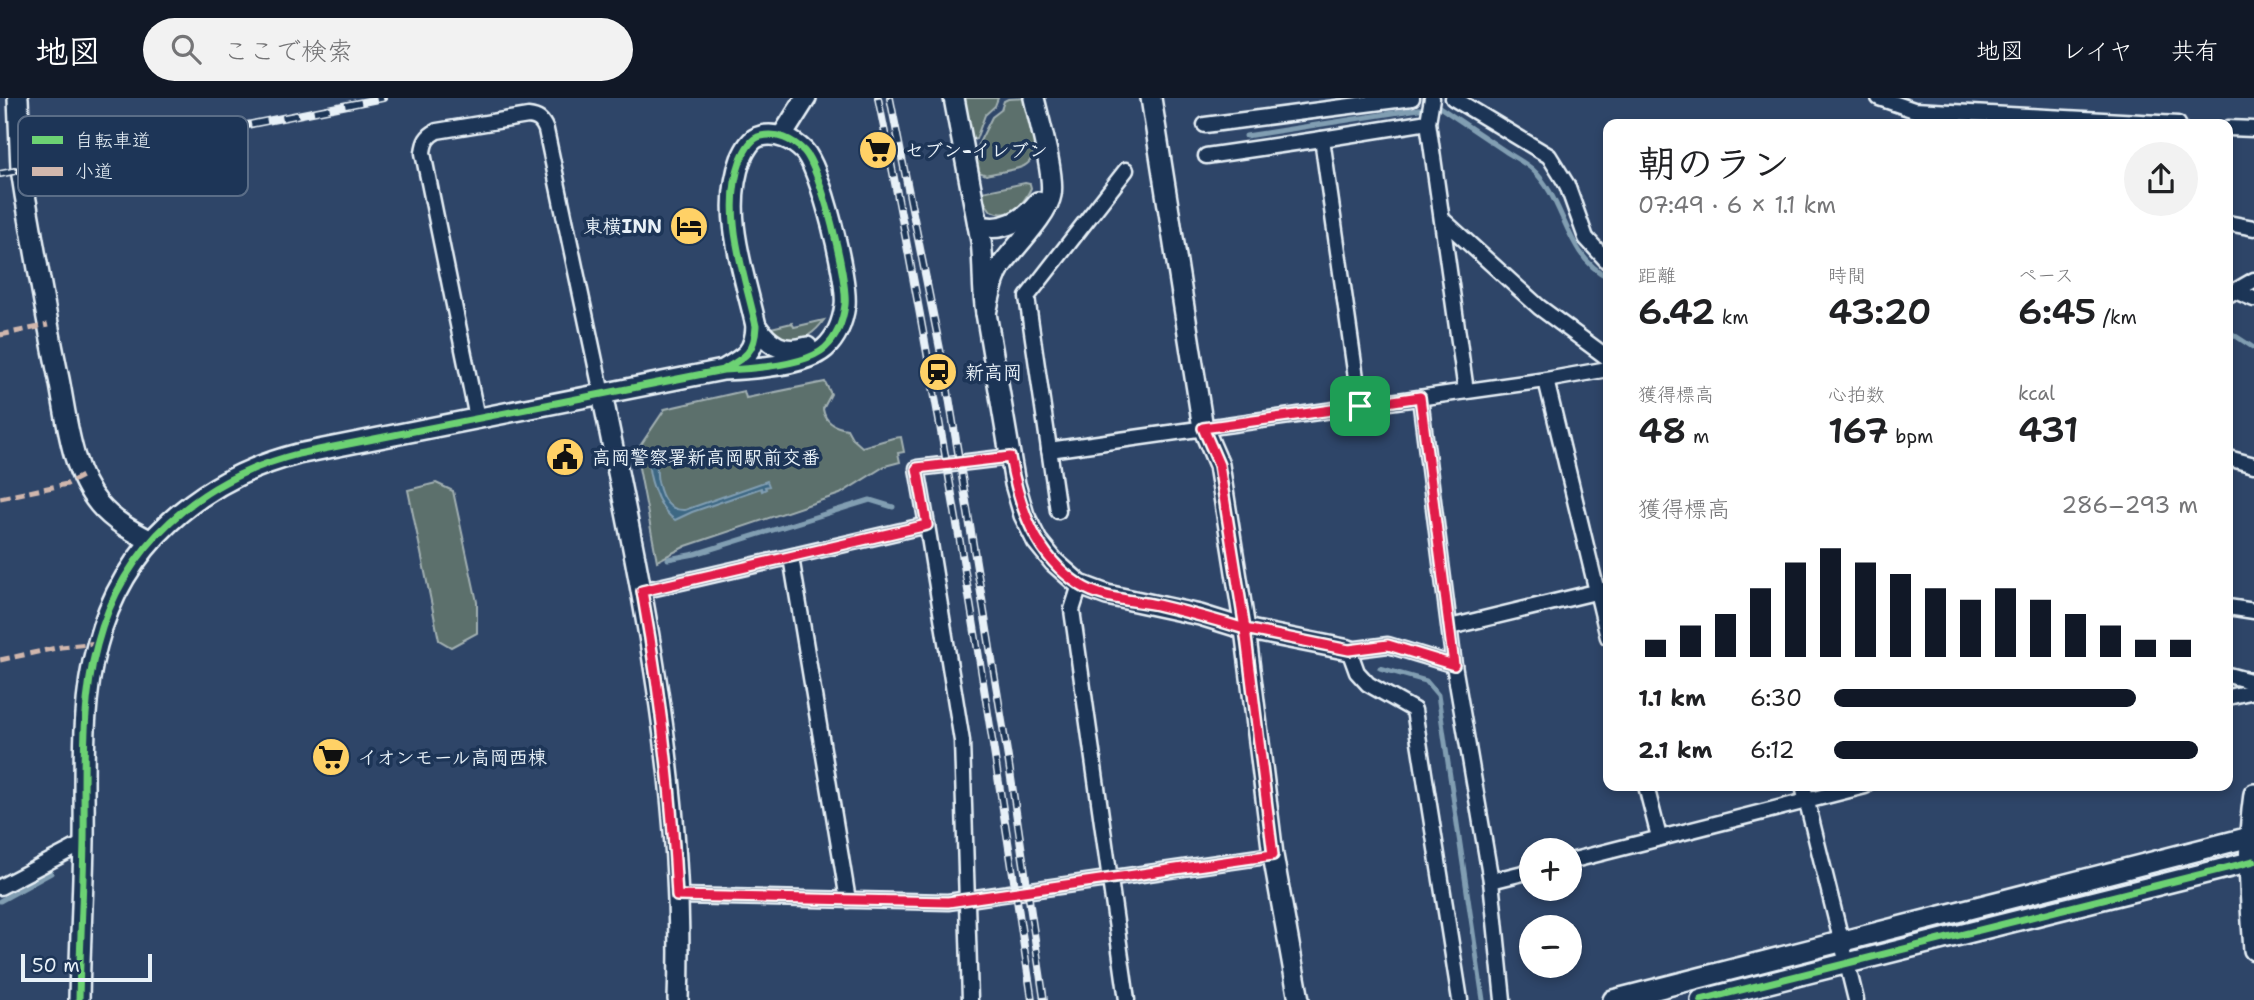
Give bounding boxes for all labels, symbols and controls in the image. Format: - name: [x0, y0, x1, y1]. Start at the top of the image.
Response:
- search box: [143, 18, 633, 81]
- text: 地図: [35, 29, 101, 74]
- icon: search: [167, 30, 205, 68]
- text: ここで検索: [223, 33, 353, 68]
- text: 地図: [1976, 35, 2024, 67]
- text: レイヤ: [2062, 35, 2133, 67]
- text: 共有: [2171, 35, 2219, 67]
- legend: [18, 116, 248, 196]
- text: 自転車道: [75, 128, 151, 153]
- supermarket icon: セブン-イレブン: [857, 129, 899, 171]
- place label: セブン-イレブン: [905, 138, 1048, 163]
- text: 朝のラン: [1638, 138, 1790, 189]
- button: share: [2124, 142, 2198, 216]
- text: 小道: [75, 159, 113, 184]
- text: 07:49 · 6 × 1.1 km: [1638, 190, 1836, 220]
- hotel icon: 東横INN: [668, 205, 710, 247]
- place label: 東横INN: [584, 214, 662, 239]
- text: 距離: [1638, 263, 1676, 288]
- text: 時間: [1828, 263, 1866, 288]
- text: ペース: [2018, 263, 2074, 288]
- text: 6.42: [1638, 288, 1715, 335]
- text: 43:20: [1828, 288, 1932, 335]
- text: 6:45: [2018, 288, 2096, 335]
- text: km: [1715, 305, 1749, 330]
- text: /km: [2096, 305, 2137, 330]
- station icon: 新高岡: [917, 351, 959, 393]
- place label: 新高岡: [965, 360, 1022, 385]
- pin: [1330, 376, 1390, 436]
- text: kcal: [2018, 381, 2055, 406]
- text: 獲得標高: [1638, 382, 1714, 407]
- text: 心拍数: [1828, 382, 1885, 407]
- icon: arrive: [1341, 387, 1379, 425]
- text: 431: [2018, 406, 2079, 453]
- text: 48: [1638, 407, 1687, 454]
- text: 167: [1828, 407, 1889, 454]
- text: m: [1687, 424, 1709, 449]
- text: bpm: [1889, 424, 1933, 449]
- public building icon: 高岡警察署新高岡駅前交番: [544, 436, 586, 478]
- place label: 高岡警察署新高岡駅前交番: [592, 445, 820, 470]
- text: 286–293 m: [2061, 490, 2198, 520]
- text: 獲得標高: [1638, 494, 1730, 524]
- text: 1.1 km: [1638, 683, 1706, 713]
- text: 6:30: [1750, 683, 1802, 713]
- text: 2.1 km: [1638, 735, 1712, 765]
- text: 6:12: [1750, 735, 1795, 765]
- supermarket icon: イオンモール高岡西棟: [310, 736, 352, 778]
- place label: イオンモール高岡西棟: [358, 745, 547, 770]
- map controls: [1519, 838, 1582, 978]
- button: +: [1519, 838, 1582, 901]
- button: −: [1519, 915, 1582, 978]
- scale bar: [21, 951, 152, 983]
- text: 50 m: [32, 953, 80, 978]

